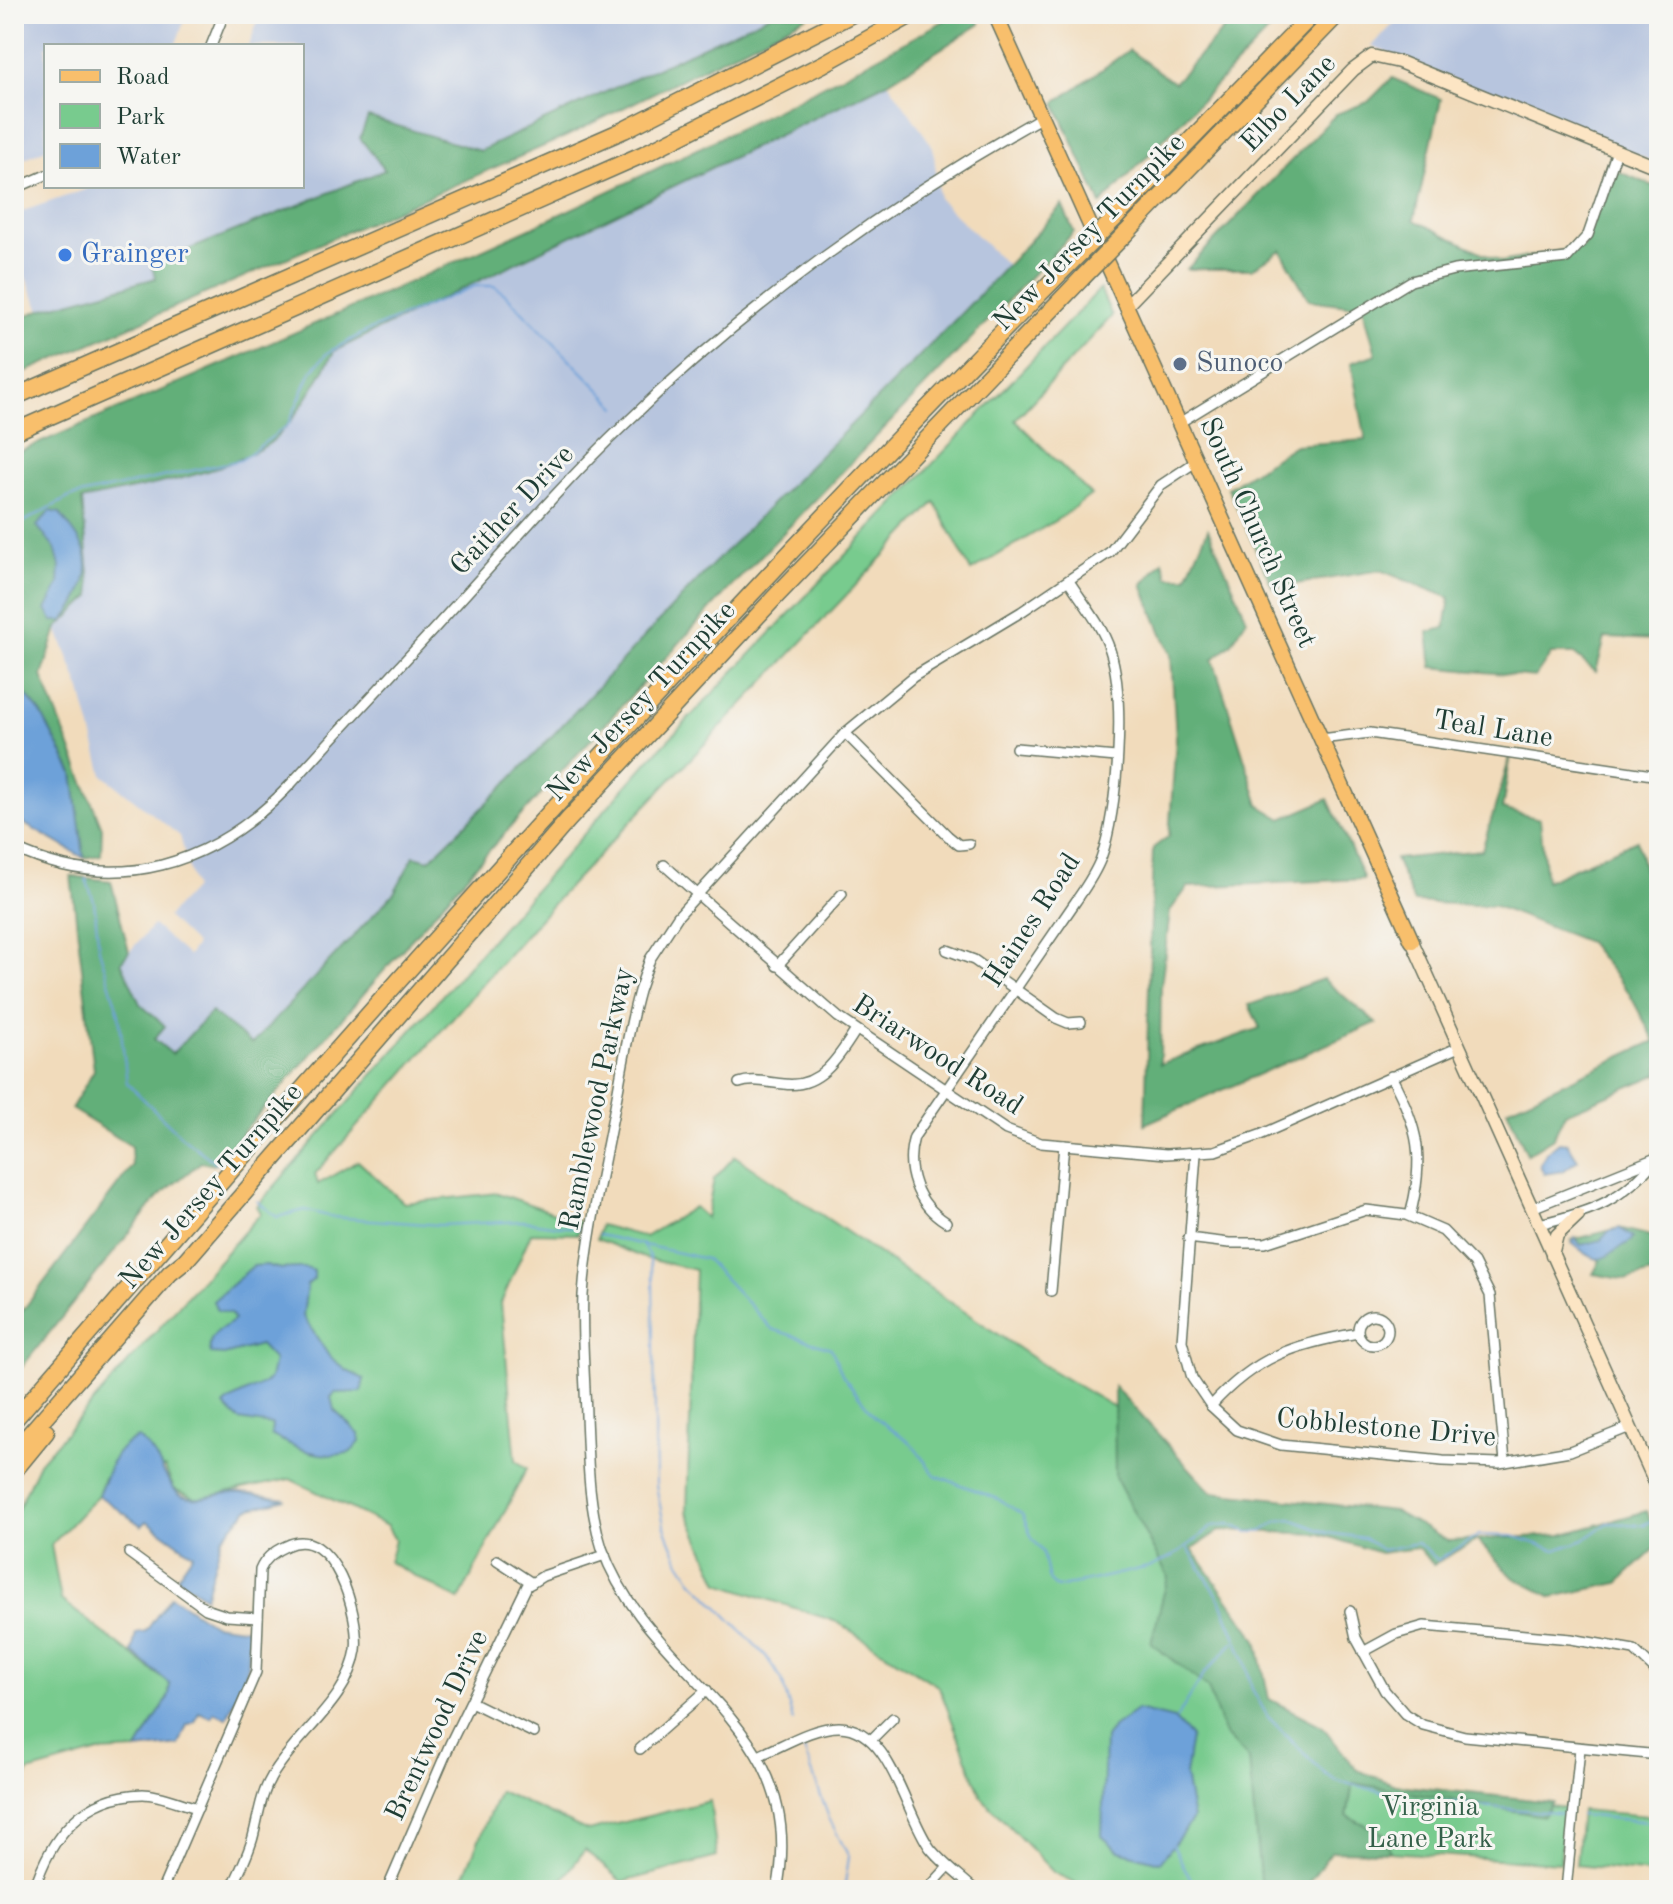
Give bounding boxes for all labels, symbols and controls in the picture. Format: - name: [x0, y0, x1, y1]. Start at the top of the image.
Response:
- legend: [44, 44, 304, 188]
- street label: Elbo Lane: [1236, 50, 1342, 158]
- text: Road: [116, 66, 169, 90]
- text: Park: [116, 106, 165, 130]
- street label: New Jersey Turnpike: [989, 129, 1191, 337]
- text: Water: [116, 146, 181, 170]
- place label: Grainger: [81, 241, 189, 269]
- marker: Grainger: [56, 246, 74, 264]
- place label: Sunoco: [1196, 350, 1283, 378]
- marker: Sunoco: [1171, 355, 1189, 373]
- street label: South Church Street: [1194, 414, 1320, 652]
- street label: Gaither Drive: [446, 441, 580, 581]
- street label: New Jersey Turnpike: [542, 597, 742, 807]
- street label: Teal Lane: [1431, 707, 1555, 753]
- street label: Haines Road: [979, 849, 1087, 993]
- street label: Ramblewood Parkway: [556, 965, 640, 1233]
- street label: Briarwood Road: [847, 991, 1027, 1121]
- street label: New Jersey Turnpike: [115, 1079, 309, 1295]
- street label: Cobblestone Drive: [1275, 1405, 1497, 1453]
- street label: Brentwood Drive: [382, 1627, 494, 1825]
- park label: Virginia Lane Park: [1367, 1794, 1493, 1854]

